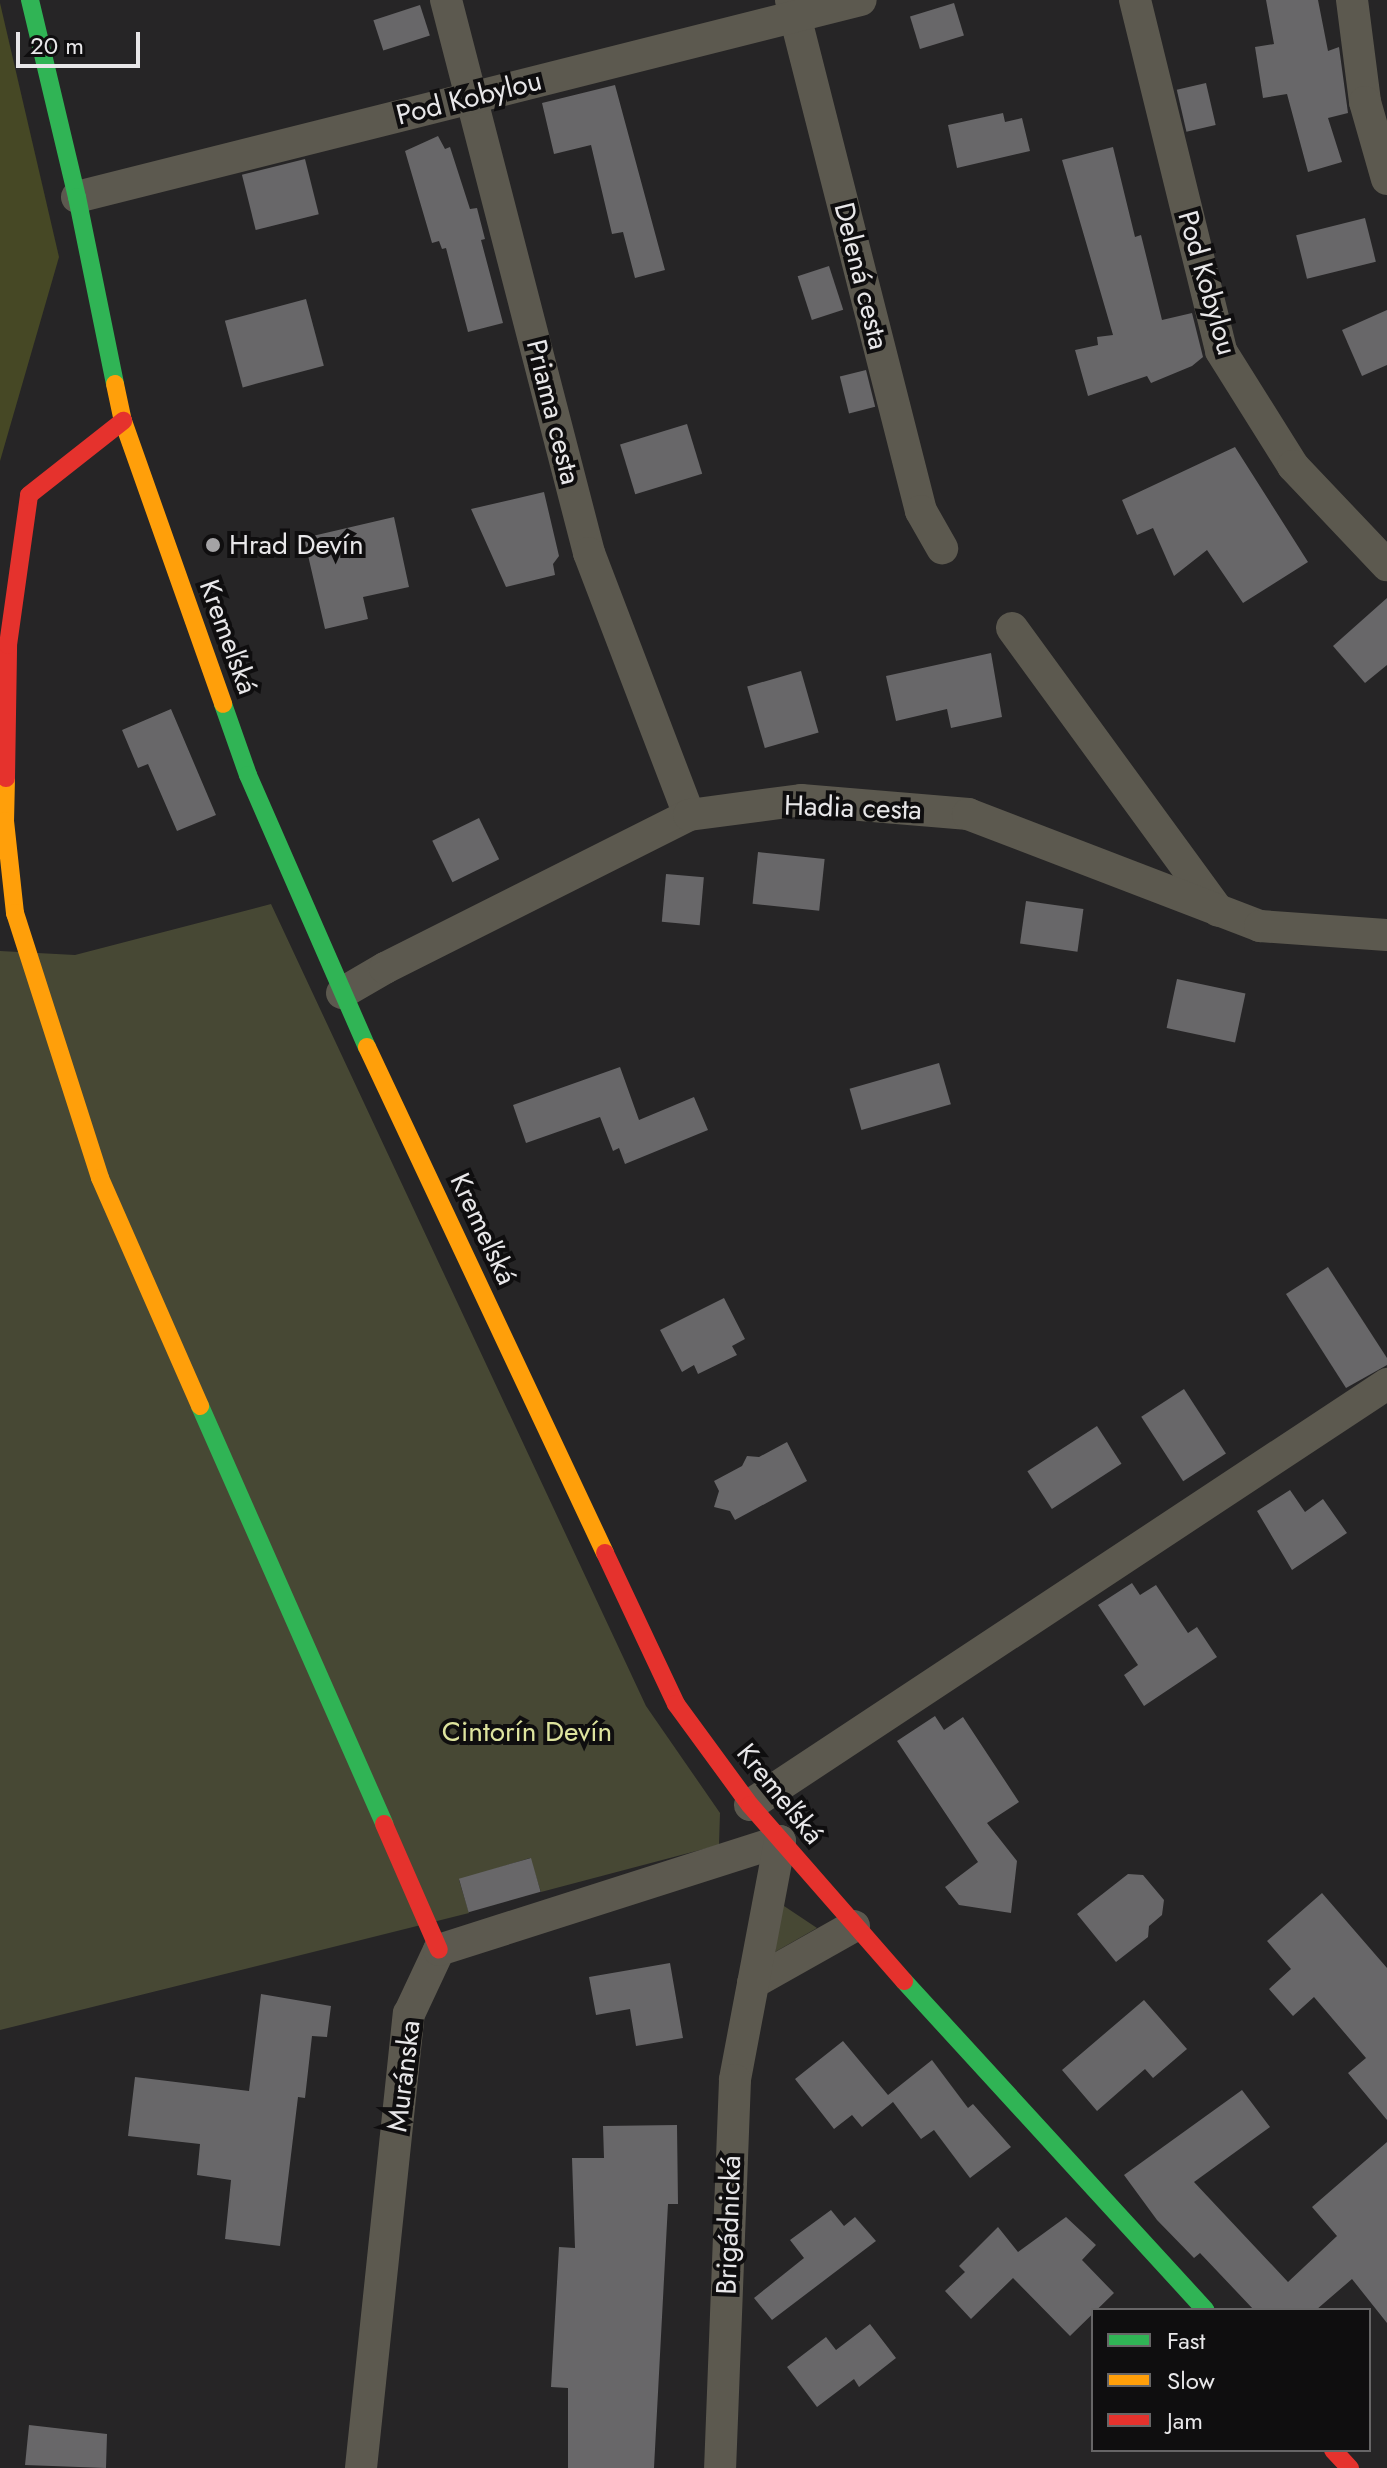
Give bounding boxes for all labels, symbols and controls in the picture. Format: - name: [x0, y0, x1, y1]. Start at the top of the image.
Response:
- scale bar: [20, 16, 144, 66]
- text: 20 m: [30, 28, 84, 63]
- street label: Pod Kobylou: [393, 64, 545, 132]
- street label: Delená cesta: [827, 199, 895, 353]
- street label: Pod Kobylou: [1170, 207, 1244, 359]
- street label: Priama cesta: [519, 336, 587, 488]
- place label: Hrad Devín: [229, 528, 364, 562]
- marker: Hrad Devín: [204, 536, 222, 554]
- street label: Kremeľská: [192, 575, 264, 699]
- street label: Hadia cesta: [784, 789, 922, 827]
- street label: Kremeľská: [443, 1168, 523, 1290]
- park label: Cintorín Devín: [442, 1715, 612, 1749]
- street label: Kremeľská: [729, 1737, 831, 1851]
- street label: Muránska: [380, 2018, 428, 2134]
- street label: Brigádnická: [710, 2155, 748, 2295]
- legend: [1091, 2308, 1371, 2452]
- text: Fast: [1167, 2323, 1205, 2358]
- text: Slow: [1167, 2363, 1215, 2398]
- text: Jam: [1167, 2403, 1203, 2438]

